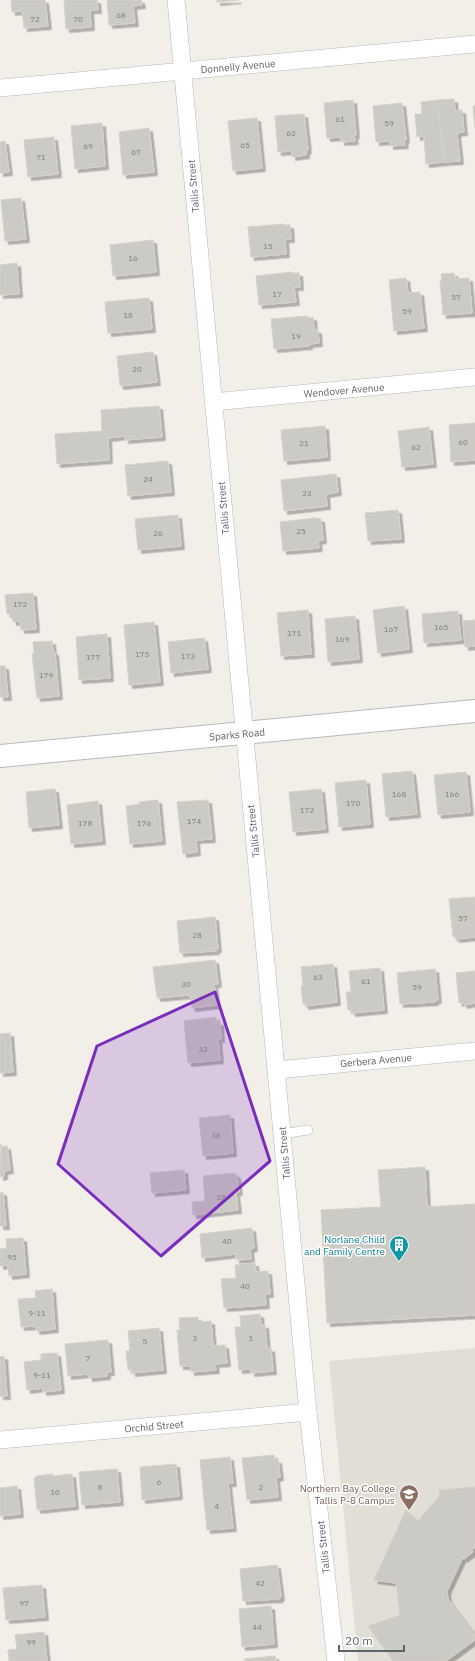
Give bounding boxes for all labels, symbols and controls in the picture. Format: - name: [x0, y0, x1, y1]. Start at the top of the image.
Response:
- house number: 68: [116, 10, 126, 20]
- house number: 72: [30, 14, 40, 24]
- house number: 70: [73, 14, 83, 24]
- street label: Donnelly Avenue: [200, 57, 277, 76]
- house number: 61: [335, 114, 345, 124]
- house number: 59: [384, 118, 394, 128]
- house number: 63: [286, 128, 296, 138]
- house number: 65: [240, 140, 250, 150]
- house number: 69: [83, 141, 93, 151]
- house number: 67: [131, 147, 141, 157]
- house number: 71: [36, 152, 46, 162]
- street label: Tallis Street: [185, 159, 202, 213]
- house number: 15: [263, 241, 273, 251]
- house number: 16: [128, 253, 138, 263]
- house number: 17: [272, 289, 282, 299]
- house number: 57: [451, 292, 461, 302]
- house number: 59: [402, 306, 412, 316]
- house number: 18: [123, 310, 133, 320]
- house number: 19: [291, 331, 301, 341]
- house number: 20: [132, 364, 142, 374]
- street label: Wendover Avenue: [303, 380, 385, 401]
- house number: 60: [458, 437, 468, 447]
- house number: 21: [299, 438, 309, 448]
- house number: 62: [411, 442, 421, 452]
- house number: 24: [143, 474, 153, 484]
- street label: Tallis Street: [215, 481, 232, 535]
- house number: 23: [302, 488, 312, 498]
- house number: 25: [296, 526, 306, 536]
- house number: 26: [153, 528, 163, 538]
- house number: 172: [13, 599, 27, 609]
- house number: 165: [434, 622, 448, 632]
- house number: 167: [384, 624, 398, 634]
- house number: 171: [287, 628, 301, 638]
- house number: 169: [335, 634, 349, 644]
- house number: 175: [135, 649, 149, 659]
- house number: 173: [181, 651, 195, 661]
- house number: 177: [86, 652, 100, 662]
- house number: 179: [39, 670, 53, 680]
- street label: Sparks Road: [209, 726, 266, 743]
- house number: 168: [392, 789, 406, 799]
- house number: 166: [445, 789, 459, 799]
- house number: 170: [346, 798, 360, 808]
- street label: Tallis Street: [244, 803, 263, 858]
- house number: 172: [300, 805, 314, 815]
- house number: 174: [187, 816, 201, 826]
- house number: 178: [78, 818, 92, 828]
- house number: 176: [137, 818, 151, 828]
- house number: 57: [458, 913, 468, 923]
- house number: 28: [192, 930, 202, 940]
- house number: 63: [313, 972, 323, 982]
- house number: 61: [361, 976, 371, 986]
- house number: 30: [181, 979, 191, 989]
- house number: 59: [412, 982, 422, 992]
- house number: 32: [198, 1044, 208, 1054]
- street label: Gerbera Avenue: [340, 1051, 413, 1070]
- street label: Tallis Street: [276, 1126, 293, 1180]
- house number: 36: [211, 1130, 221, 1140]
- house number: 38: [216, 1192, 226, 1202]
- place label: Norlane Child and Family Centre: [304, 1233, 385, 1258]
- building icon: Norlane Child and Family Centre: [388, 1234, 410, 1262]
- house number: 40: [222, 1236, 232, 1246]
- house number: 95: [7, 1252, 17, 1262]
- house number: 40: [240, 1281, 250, 1291]
- house number: 9-11: [28, 1308, 46, 1318]
- house number: 3: [193, 1333, 198, 1343]
- house number: 1: [249, 1333, 254, 1343]
- house number: 5: [143, 1336, 148, 1346]
- house number: 7: [86, 1353, 91, 1363]
- house number: 9-11: [33, 1370, 51, 1380]
- street label: Orchid Street: [124, 1417, 185, 1436]
- house number: 6: [157, 1477, 162, 1487]
- house number: 8: [98, 1482, 103, 1492]
- house number: 2: [259, 1482, 264, 1492]
- place label: Northern Bay College Tallis P-8 Campus: [300, 1482, 396, 1507]
- school or university icon: Northern Bay College Tallis P-8 Campus: [398, 1483, 420, 1511]
- house number: 10: [50, 1487, 60, 1497]
- house number: 4: [215, 1501, 220, 1511]
- street label: Tallis Street: [314, 1519, 333, 1574]
- house number: 42: [255, 1578, 265, 1588]
- house number: 97: [19, 1598, 29, 1608]
- house number: 44: [252, 1622, 262, 1632]
- scale bar: [339, 1627, 404, 1653]
- text: 20 m: [345, 1633, 373, 1648]
- house number: 99: [26, 1637, 36, 1647]

